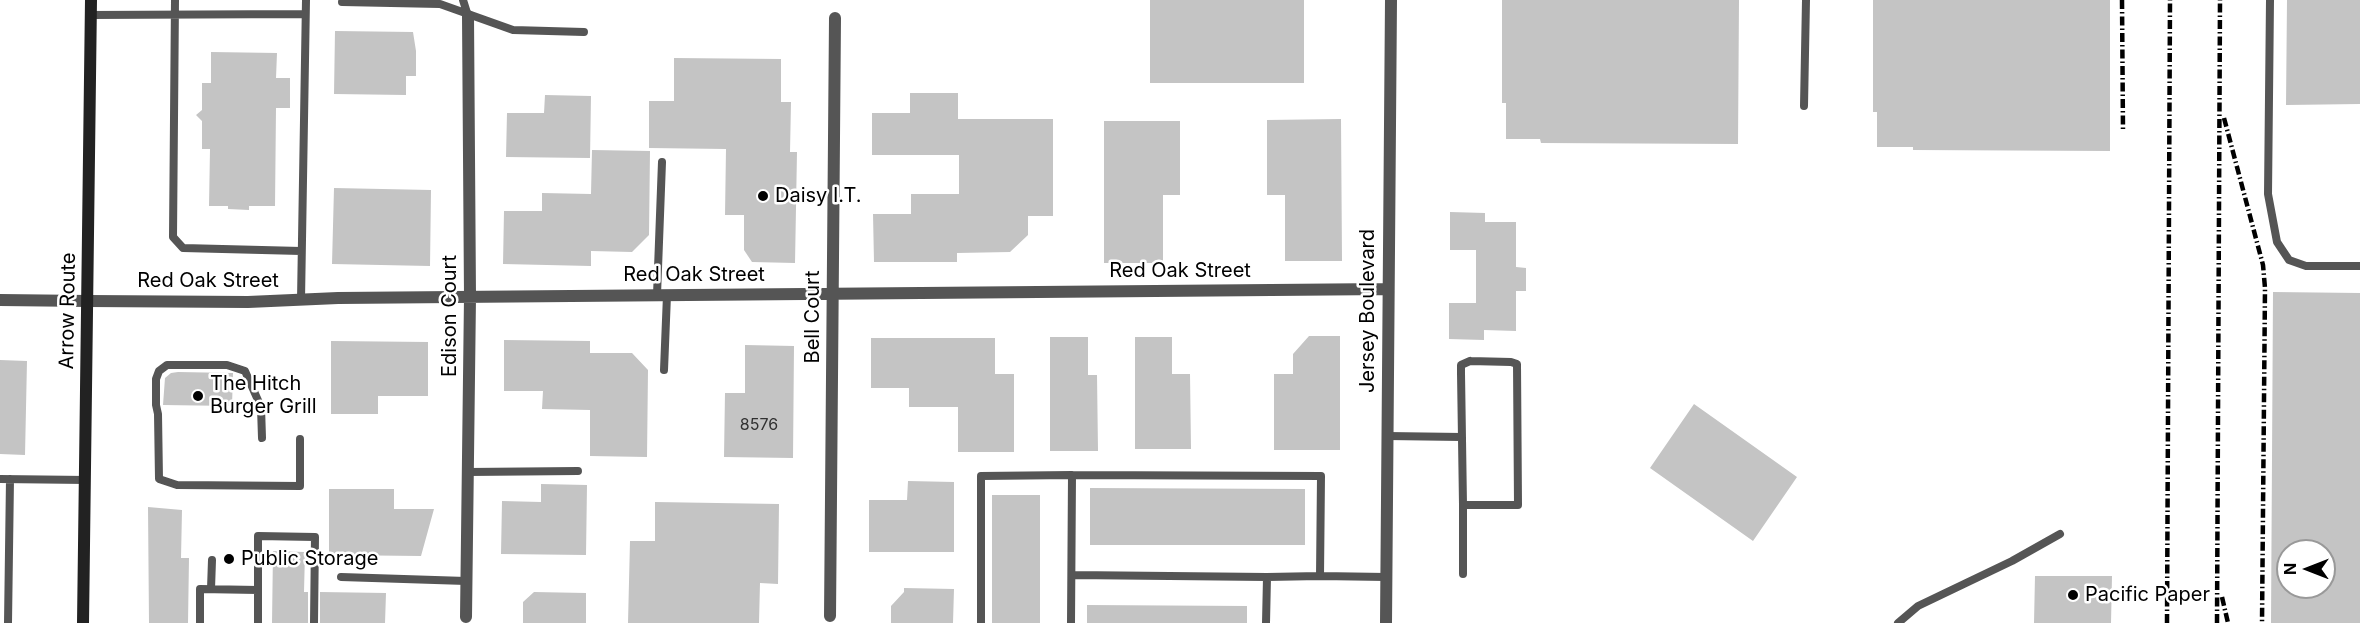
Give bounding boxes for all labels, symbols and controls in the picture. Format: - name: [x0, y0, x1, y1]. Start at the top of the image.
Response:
- place label: Daisy I.T.: [775, 184, 861, 208]
- marker: Daisy I.T.: [756, 189, 770, 203]
- street label: Jersey Boulevard: [1356, 229, 1380, 393]
- street label: Arrow Route: [55, 252, 81, 370]
- street label: Edison Court: [438, 255, 462, 377]
- street label: Red Oak Street: [1109, 259, 1251, 283]
- street label: Red Oak Street: [623, 263, 765, 287]
- street label: Red Oak Street: [137, 269, 279, 293]
- street label: Bell Court: [801, 271, 825, 363]
- place label: The Hitch Burger Grill: [210, 372, 316, 419]
- marker: The Hitch Burger Grill: [191, 389, 205, 403]
- house number: 8576: [740, 415, 778, 435]
- north arrow: [2276, 539, 2336, 599]
- place label: Public Storage: [241, 547, 378, 571]
- marker: Public Storage: [222, 552, 236, 566]
- text: N: [2280, 563, 2300, 575]
- place label: Pacific Paper: [2085, 583, 2210, 607]
- marker: Pacific Paper: [2066, 588, 2080, 602]

